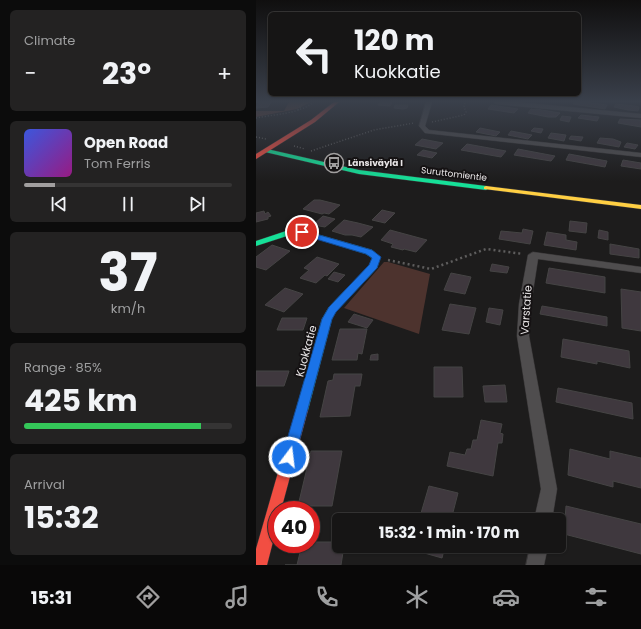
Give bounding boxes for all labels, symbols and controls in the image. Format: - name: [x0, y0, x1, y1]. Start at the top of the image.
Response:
- text: 120 m: [354, 21, 434, 60]
- icon: left: [288, 28, 340, 80]
- text: Climate: [24, 31, 75, 50]
- text: 23°: [102, 52, 151, 95]
- text: −: [24, 58, 36, 89]
- text: +: [217, 58, 232, 89]
- text: Kuokkatie: [354, 59, 441, 84]
- text: Open Road: [84, 132, 168, 153]
- bus stop icon: Länsiväylä I: [323, 152, 345, 174]
- text: Tom Ferris: [84, 154, 151, 173]
- place label: Länsiväylä I: [348, 157, 403, 169]
- street label: Suruttomientie: [420, 164, 488, 184]
- icon: previous: [48, 193, 70, 215]
- icon: pause: [117, 193, 139, 215]
- icon: next: [186, 193, 208, 215]
- pin: [285, 215, 319, 249]
- icon: arrive: [291, 221, 313, 243]
- text: 37: [98, 236, 158, 309]
- street label: Varstatie: [516, 284, 536, 335]
- text: km/h: [111, 299, 145, 318]
- street label: Kuokkatie: [291, 323, 321, 379]
- text: Range · 85%: [24, 358, 102, 377]
- text: 425 km: [24, 379, 138, 422]
- position arrow: [268, 436, 310, 478]
- text: Arrival: [24, 475, 65, 494]
- text: 15:32: [24, 496, 99, 539]
- speed limit sign: 40: [268, 501, 320, 553]
- text: 15:32 · 1 min · 170 m: [379, 522, 519, 543]
- icon: directions: [134, 583, 162, 611]
- icon: music: [223, 583, 251, 611]
- icon: phone: [313, 583, 341, 611]
- icon: climate: [403, 583, 431, 611]
- icon: car: [492, 583, 520, 611]
- icon: filters: [582, 583, 610, 611]
- text: 15:31: [31, 585, 72, 610]

